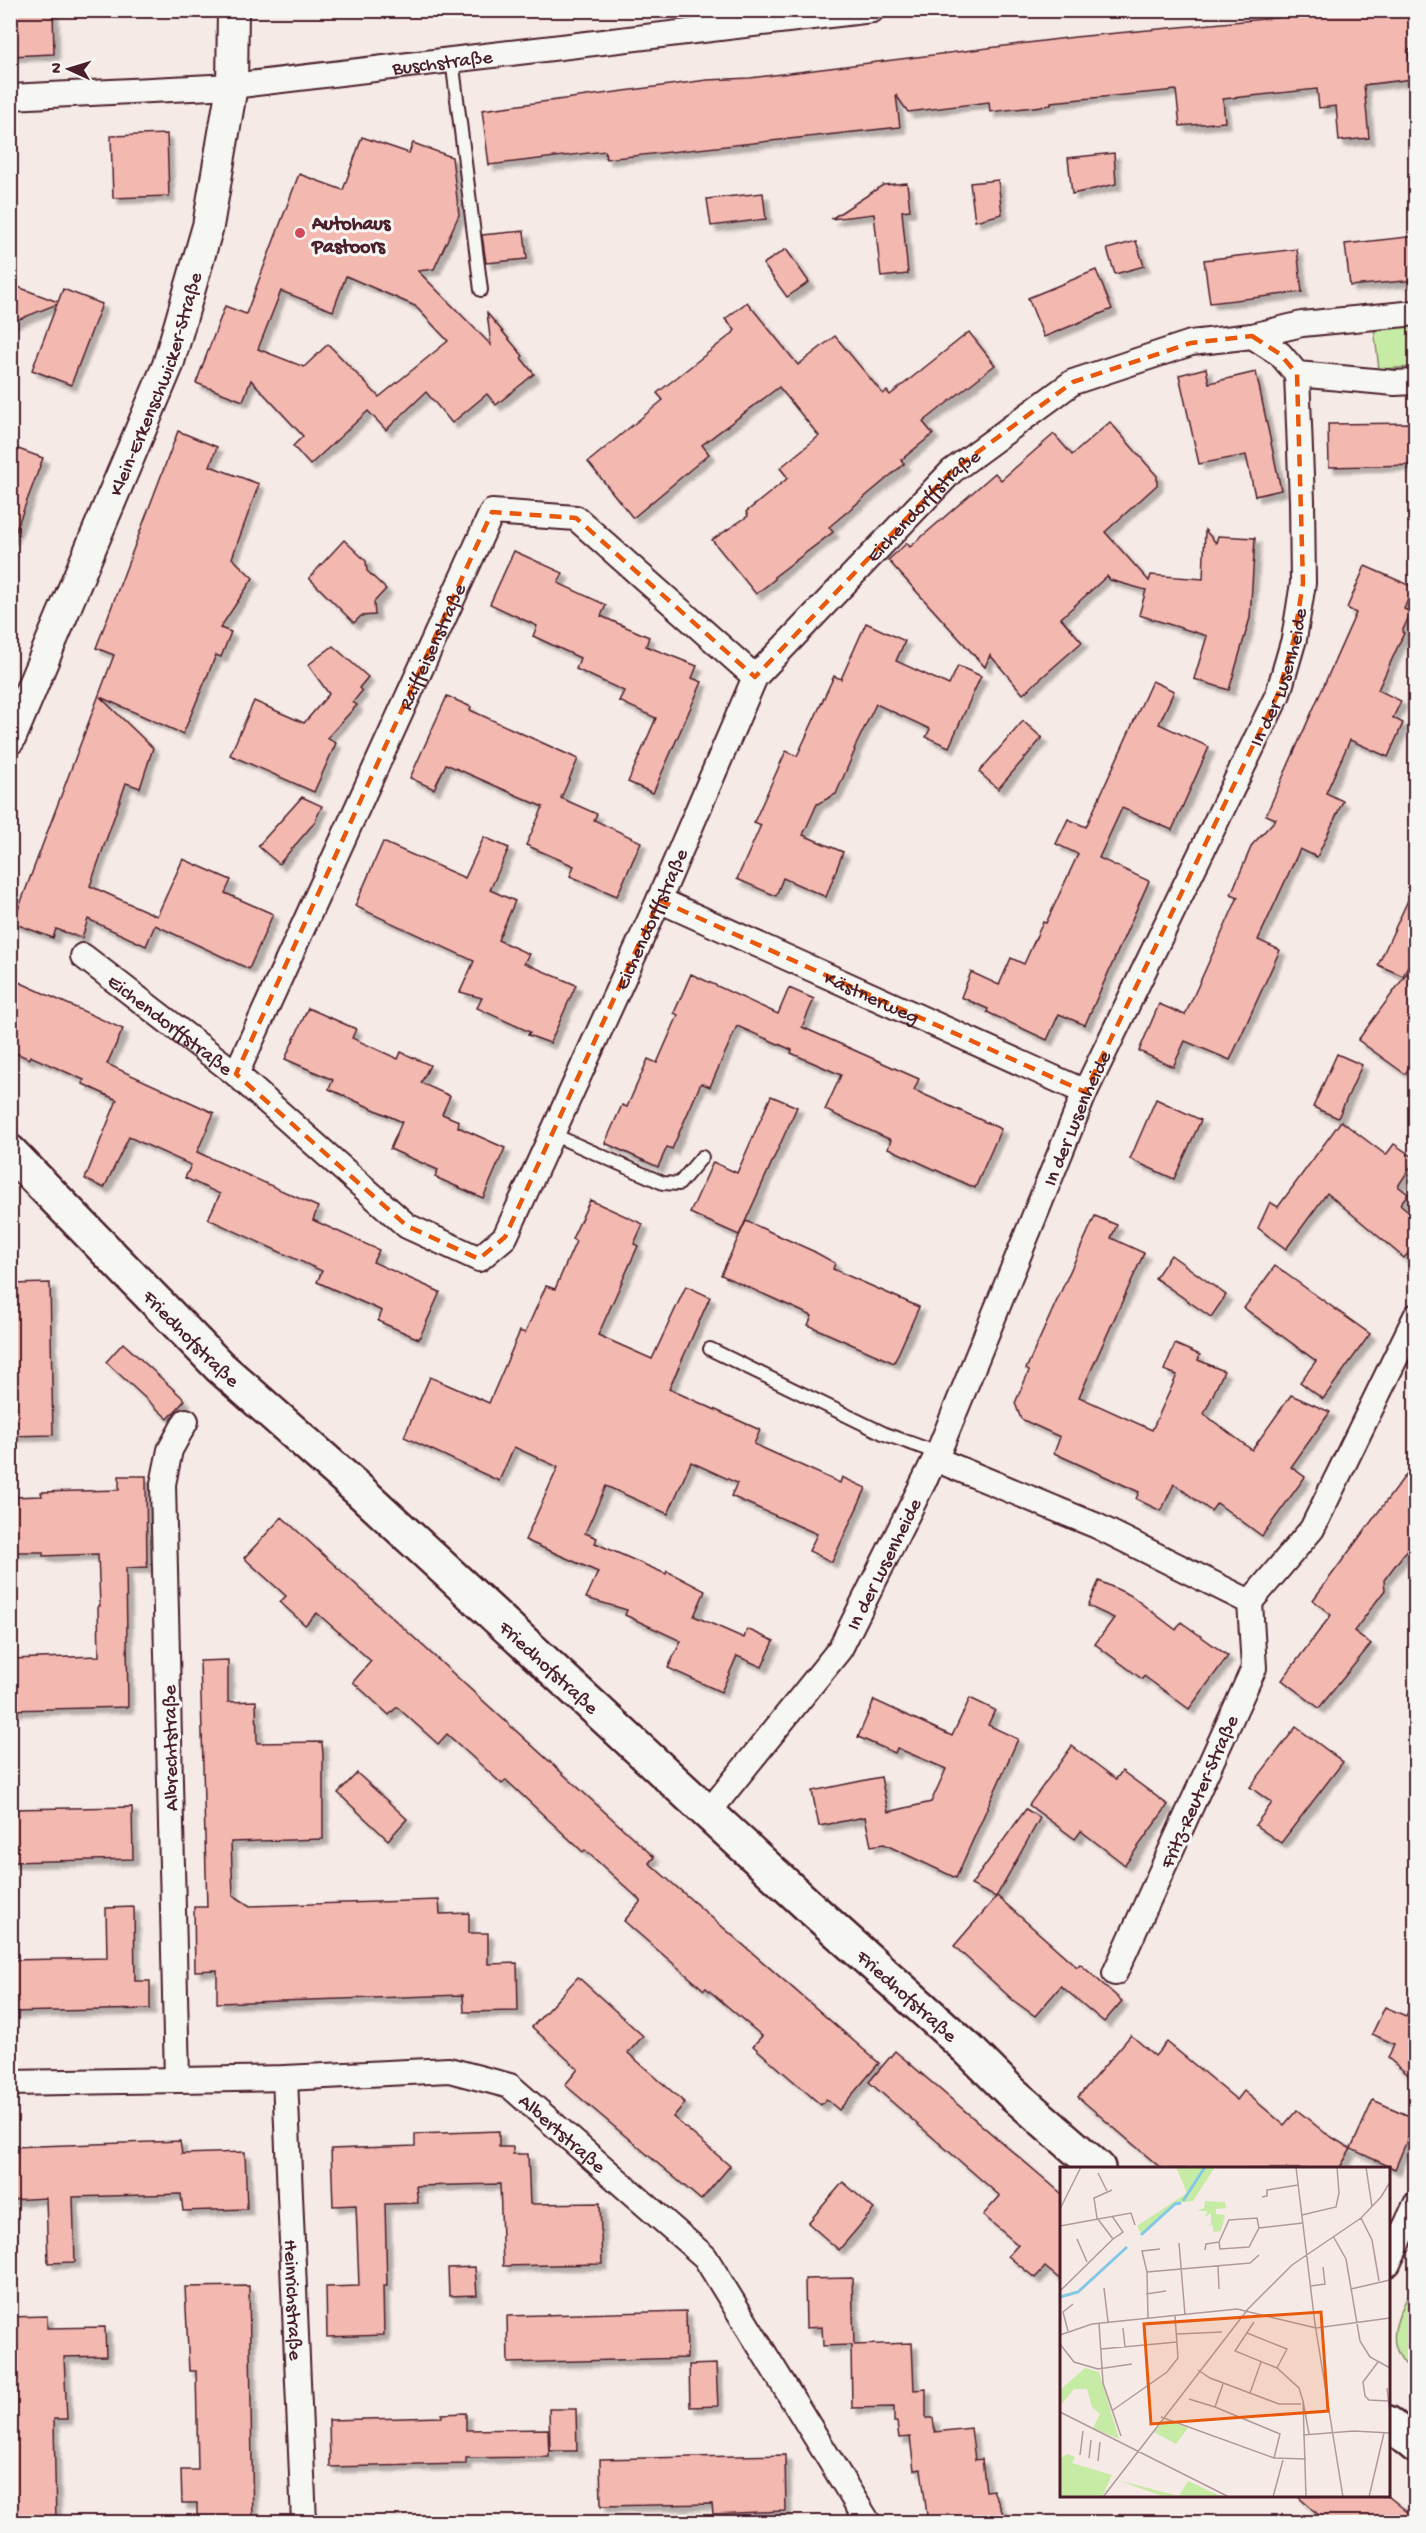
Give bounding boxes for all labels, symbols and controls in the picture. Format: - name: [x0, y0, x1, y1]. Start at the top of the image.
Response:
- north arrow: [39, 39, 99, 99]
- street label: Buschstraße: [390, 47, 495, 82]
- text: N: [48, 62, 67, 74]
- place label: Autohaus Pastoors: [311, 214, 392, 260]
- marker: Autohaus Pastoors: [293, 226, 307, 240]
- street label: Klein-Erkenschwicker-Straße: [106, 270, 209, 500]
- street label: Eichendorffstraße: [863, 446, 987, 569]
- street label: Raiffeisenstraße: [395, 580, 473, 715]
- street label: In der Lusenheide: [1246, 606, 1314, 751]
- street label: Eichendorffstraße: [612, 846, 695, 994]
- street label: Kästnerweg: [820, 968, 922, 1031]
- street label: Eichendorffstraße: [102, 971, 236, 1082]
- street label: In der Lusenheide: [1040, 1048, 1118, 1190]
- street label: Friedhofstraße: [136, 1286, 243, 1394]
- street label: In der Lusenheide: [843, 1495, 929, 1635]
- street label: Friedhofstraße: [492, 1617, 602, 1721]
- street label: Albrechtstraße: [160, 1684, 185, 1811]
- street label: Fritz-Reuter-Straße: [1157, 1712, 1246, 1873]
- street label: Friedhofstraße: [850, 1946, 961, 2049]
- street label: Albertstraße: [512, 2091, 610, 2180]
- inset map: [1060, 2167, 1390, 2497]
- street label: Heinrichstraße: [277, 2239, 305, 2361]

